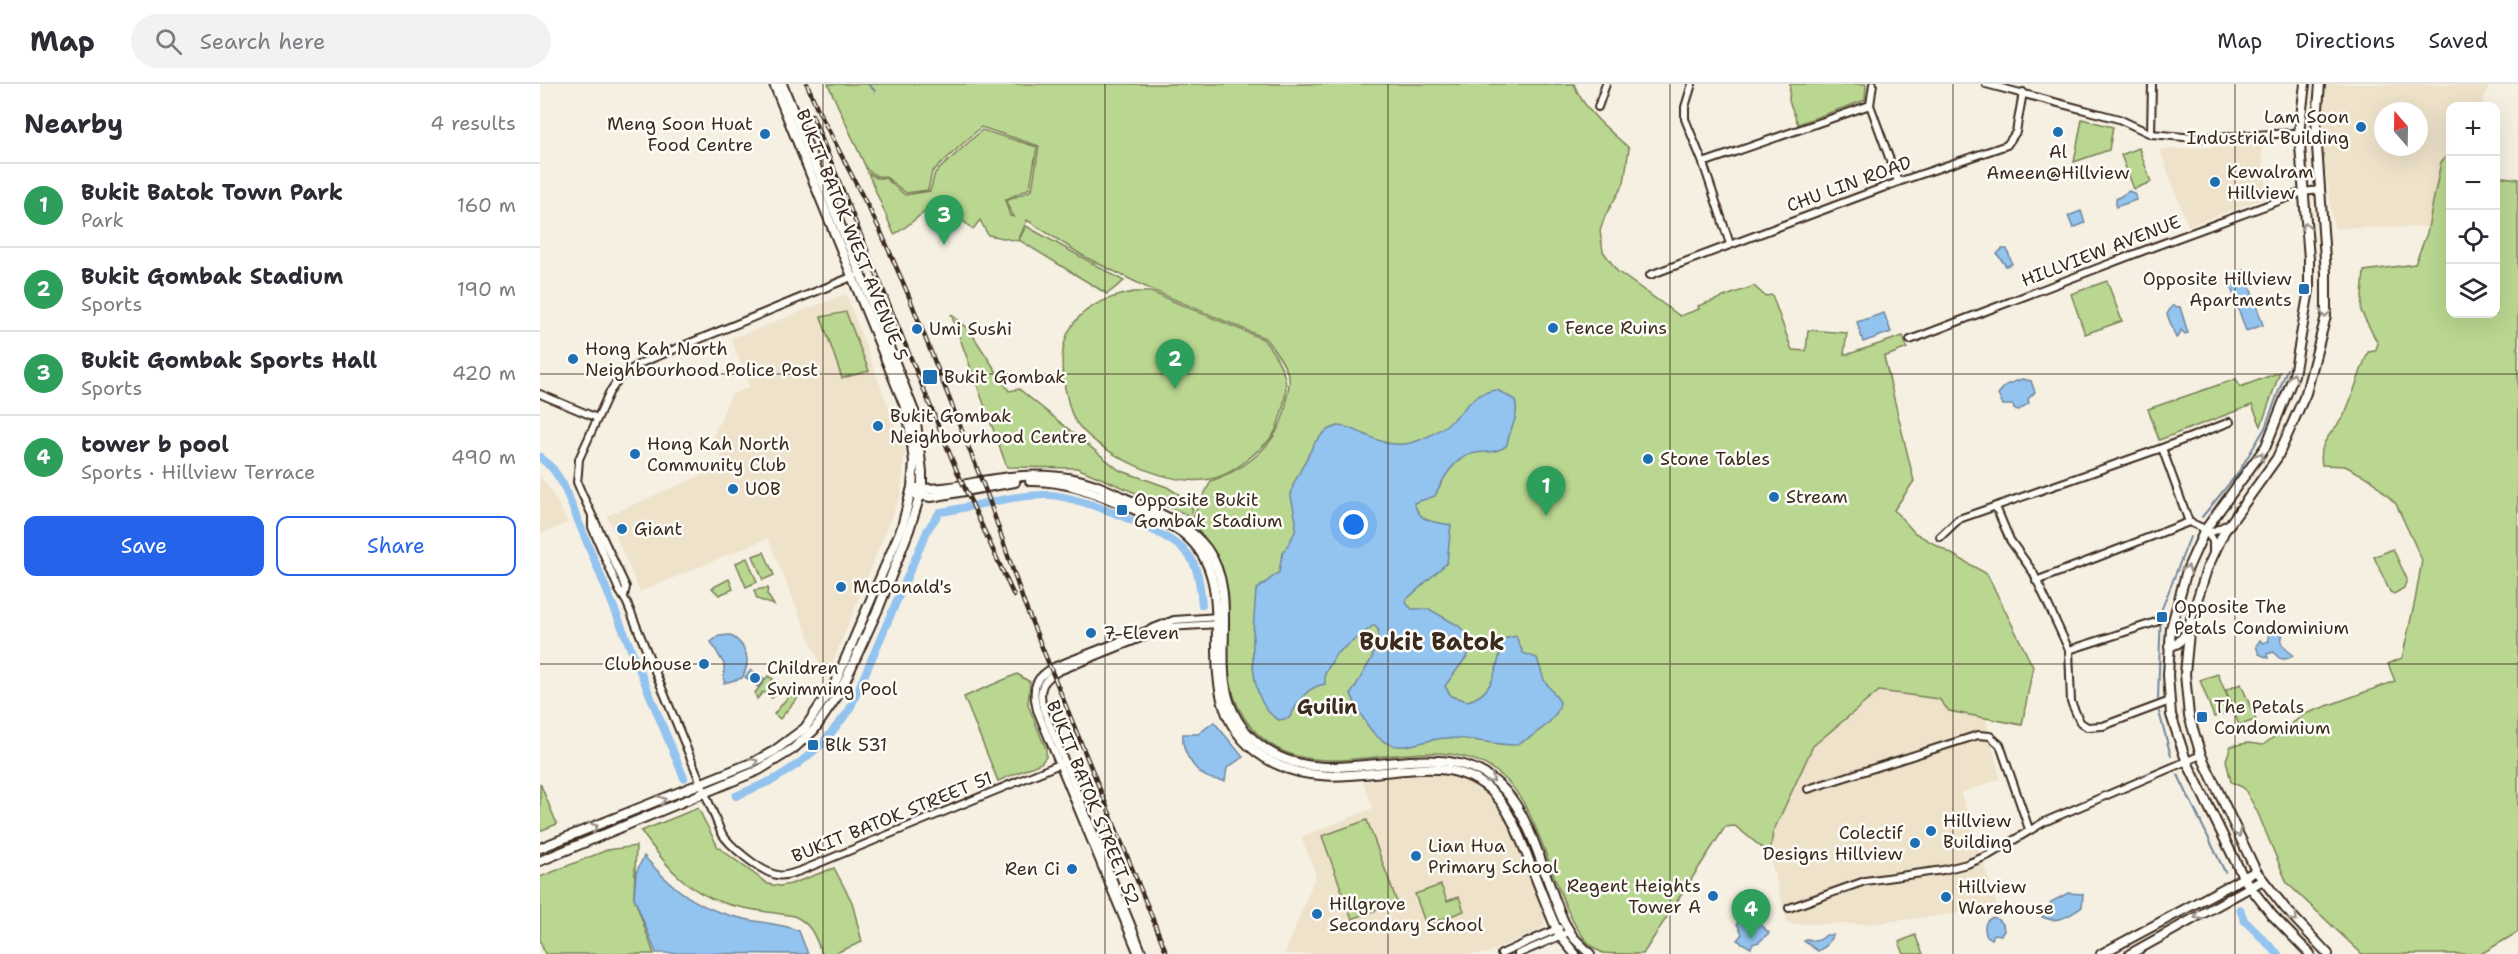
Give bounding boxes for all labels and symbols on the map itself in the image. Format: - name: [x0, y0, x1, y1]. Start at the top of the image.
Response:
- north arrow: [2374, 102, 2428, 156]
- place label: Lam Soon Industrial Building: [2187, 105, 2349, 150]
- street label: BUKIT BATOK WEST AVENUE 5: [790, 106, 914, 364]
- place label: Meng Soon Huat Food Centre: [607, 112, 753, 157]
- marker: Lam Soon Industrial Building: [2354, 120, 2368, 134]
- marker: Al Ameen@Hillview: [2051, 125, 2065, 139]
- marker: Meng Soon Huat Food Centre: [758, 127, 772, 141]
- place label: Al Ameen@Hillview: [1986, 140, 2130, 185]
- street label: CHU LIN ROAD: [1783, 150, 1915, 218]
- place label: Kewalram Hillview: [2227, 160, 2314, 205]
- marker: Kewalram Hillview: [2208, 175, 2222, 189]
- pin: 3: [924, 196, 964, 245]
- street label: HILLVIEW AVENUE: [2018, 210, 2184, 292]
- one-way arrow: [2300, 221, 2313, 230]
- place label: Opposite Hillview Apartments: [2143, 267, 2292, 312]
- marker: Opposite Hillview Apartments: [2297, 282, 2311, 296]
- one-way arrow: [2319, 309, 2332, 318]
- place label: Fence Ruins: [1565, 316, 1667, 340]
- place label: Umi Sushi: [929, 317, 1012, 341]
- marker: Fence Ruins: [1546, 321, 1560, 335]
- marker: Umi Sushi: [910, 322, 924, 336]
- place label: Hong Kah North Neighbourhood Police Post: [585, 337, 818, 382]
- pin: 2: [1156, 340, 1194, 389]
- marker: Hong Kah North Neighbourhood Police Post: [566, 352, 580, 366]
- place label: Bukit Gombak: [944, 365, 1066, 389]
- marker: Bukit Gombak: [921, 368, 939, 386]
- one-way arrow: [2286, 372, 2298, 383]
- place label: Bukit Gombak Neighbourhood Centre: [890, 404, 1087, 449]
- marker: Bukit Gombak Neighbourhood Centre: [871, 419, 885, 433]
- place label: Hong Kah North Community Club: [647, 432, 790, 477]
- marker: Hong Kah North Community Club: [628, 447, 642, 461]
- place label: Stone Tables: [1660, 447, 1770, 471]
- marker: Stone Tables: [1641, 452, 1655, 466]
- one-way arrow: [2253, 452, 2265, 462]
- pin: 1: [1526, 466, 1566, 516]
- place label: UOB: [745, 477, 781, 501]
- marker: UOB: [726, 482, 740, 496]
- place label: Stream: [1786, 485, 1848, 509]
- place label: Opposite Bukit Gombak Stadium: [1134, 488, 1283, 533]
- marker: Stream: [1767, 490, 1781, 504]
- marker: Opposite Bukit Gombak Stadium: [1115, 503, 1129, 517]
- your location: [1339, 510, 1368, 539]
- place label: Giant: [634, 517, 683, 541]
- marker: Giant: [615, 522, 629, 536]
- one-way arrow: [2180, 565, 2192, 576]
- place label: McDonald's: [853, 575, 952, 599]
- marker: McDonald's: [834, 580, 848, 594]
- place label: Opposite The Petals Condominium: [2174, 595, 2349, 640]
- marker: Opposite The Petals Condominium: [2155, 610, 2169, 624]
- place label: 7-Eleven: [1103, 621, 1179, 645]
- marker: 7-Eleven: [1084, 626, 1098, 640]
- district label: Bukit Batok: [1359, 626, 1505, 658]
- place label: Clubhouse: [604, 652, 692, 676]
- place label: Children Swimming Pool: [767, 656, 898, 701]
- marker: Clubhouse: [697, 657, 711, 671]
- marker: Children Swimming Pool: [748, 671, 762, 685]
- district label: Guilin: [1297, 694, 1357, 720]
- place label: The Petals Condominium: [2214, 695, 2330, 740]
- street label: BUKIT BATOK STREET 52: [1041, 697, 1145, 909]
- marker: The Petals Condominium: [2195, 710, 2209, 724]
- place label: Blk 531: [825, 733, 887, 757]
- marker: Blk 531: [806, 738, 820, 752]
- one-way arrow: [748, 757, 759, 769]
- street label: BUKIT BATOK STREET 51: [788, 766, 996, 868]
- one-way arrow: [1485, 772, 1496, 783]
- one-way arrow: [656, 795, 667, 807]
- place label: Hillview Building: [1943, 809, 2012, 854]
- place label: Colectif Designs Hillview: [1763, 821, 1903, 866]
- one-way arrow: [588, 822, 599, 834]
- marker: Hillview Building: [1924, 824, 1938, 838]
- one-way arrow: [2231, 827, 2242, 837]
- place label: Lian Hua Primary School: [1428, 834, 1559, 879]
- marker: Colectif Designs Hillview: [1908, 836, 1922, 850]
- marker: Lian Hua Primary School: [1409, 849, 1423, 863]
- place label: Ren Ci: [1005, 857, 1060, 881]
- marker: Ren Ci: [1065, 862, 1079, 876]
- place label: Regent Heights Tower A: [1567, 874, 1701, 919]
- place label: Hillview Warehouse: [1958, 875, 2054, 920]
- marker: Regent Heights Tower A: [1706, 889, 1720, 903]
- pin: 4: [1732, 890, 1770, 939]
- marker: Hillview Warehouse: [1939, 890, 1953, 904]
- place label: Hillgrove Secondary School: [1329, 892, 1483, 937]
- marker: Hillgrove Secondary School: [1310, 907, 1324, 921]
- one-way arrow: [2194, 909, 2205, 920]
- one-way arrow: [2287, 911, 2298, 922]

